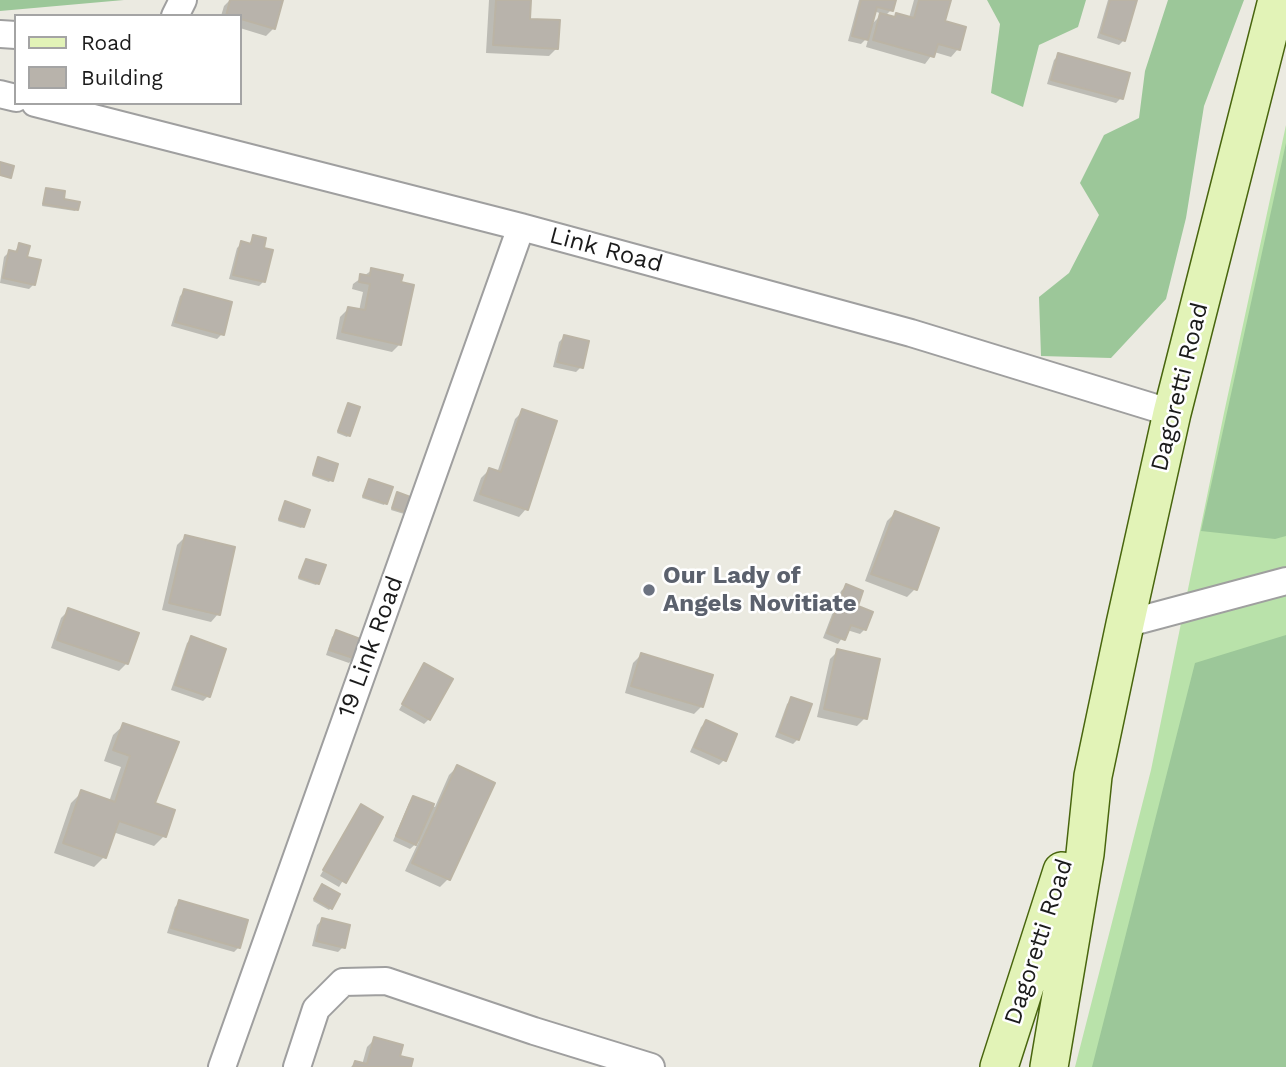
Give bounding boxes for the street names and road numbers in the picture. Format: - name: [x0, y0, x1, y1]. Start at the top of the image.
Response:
- street label: Link Road: [546, 221, 666, 279]
- street label: Dagoretti Road: [1145, 300, 1215, 474]
- street label: 19 Link Road: [332, 572, 410, 722]
- street label: Dagoretti Road: [999, 855, 1079, 1029]

